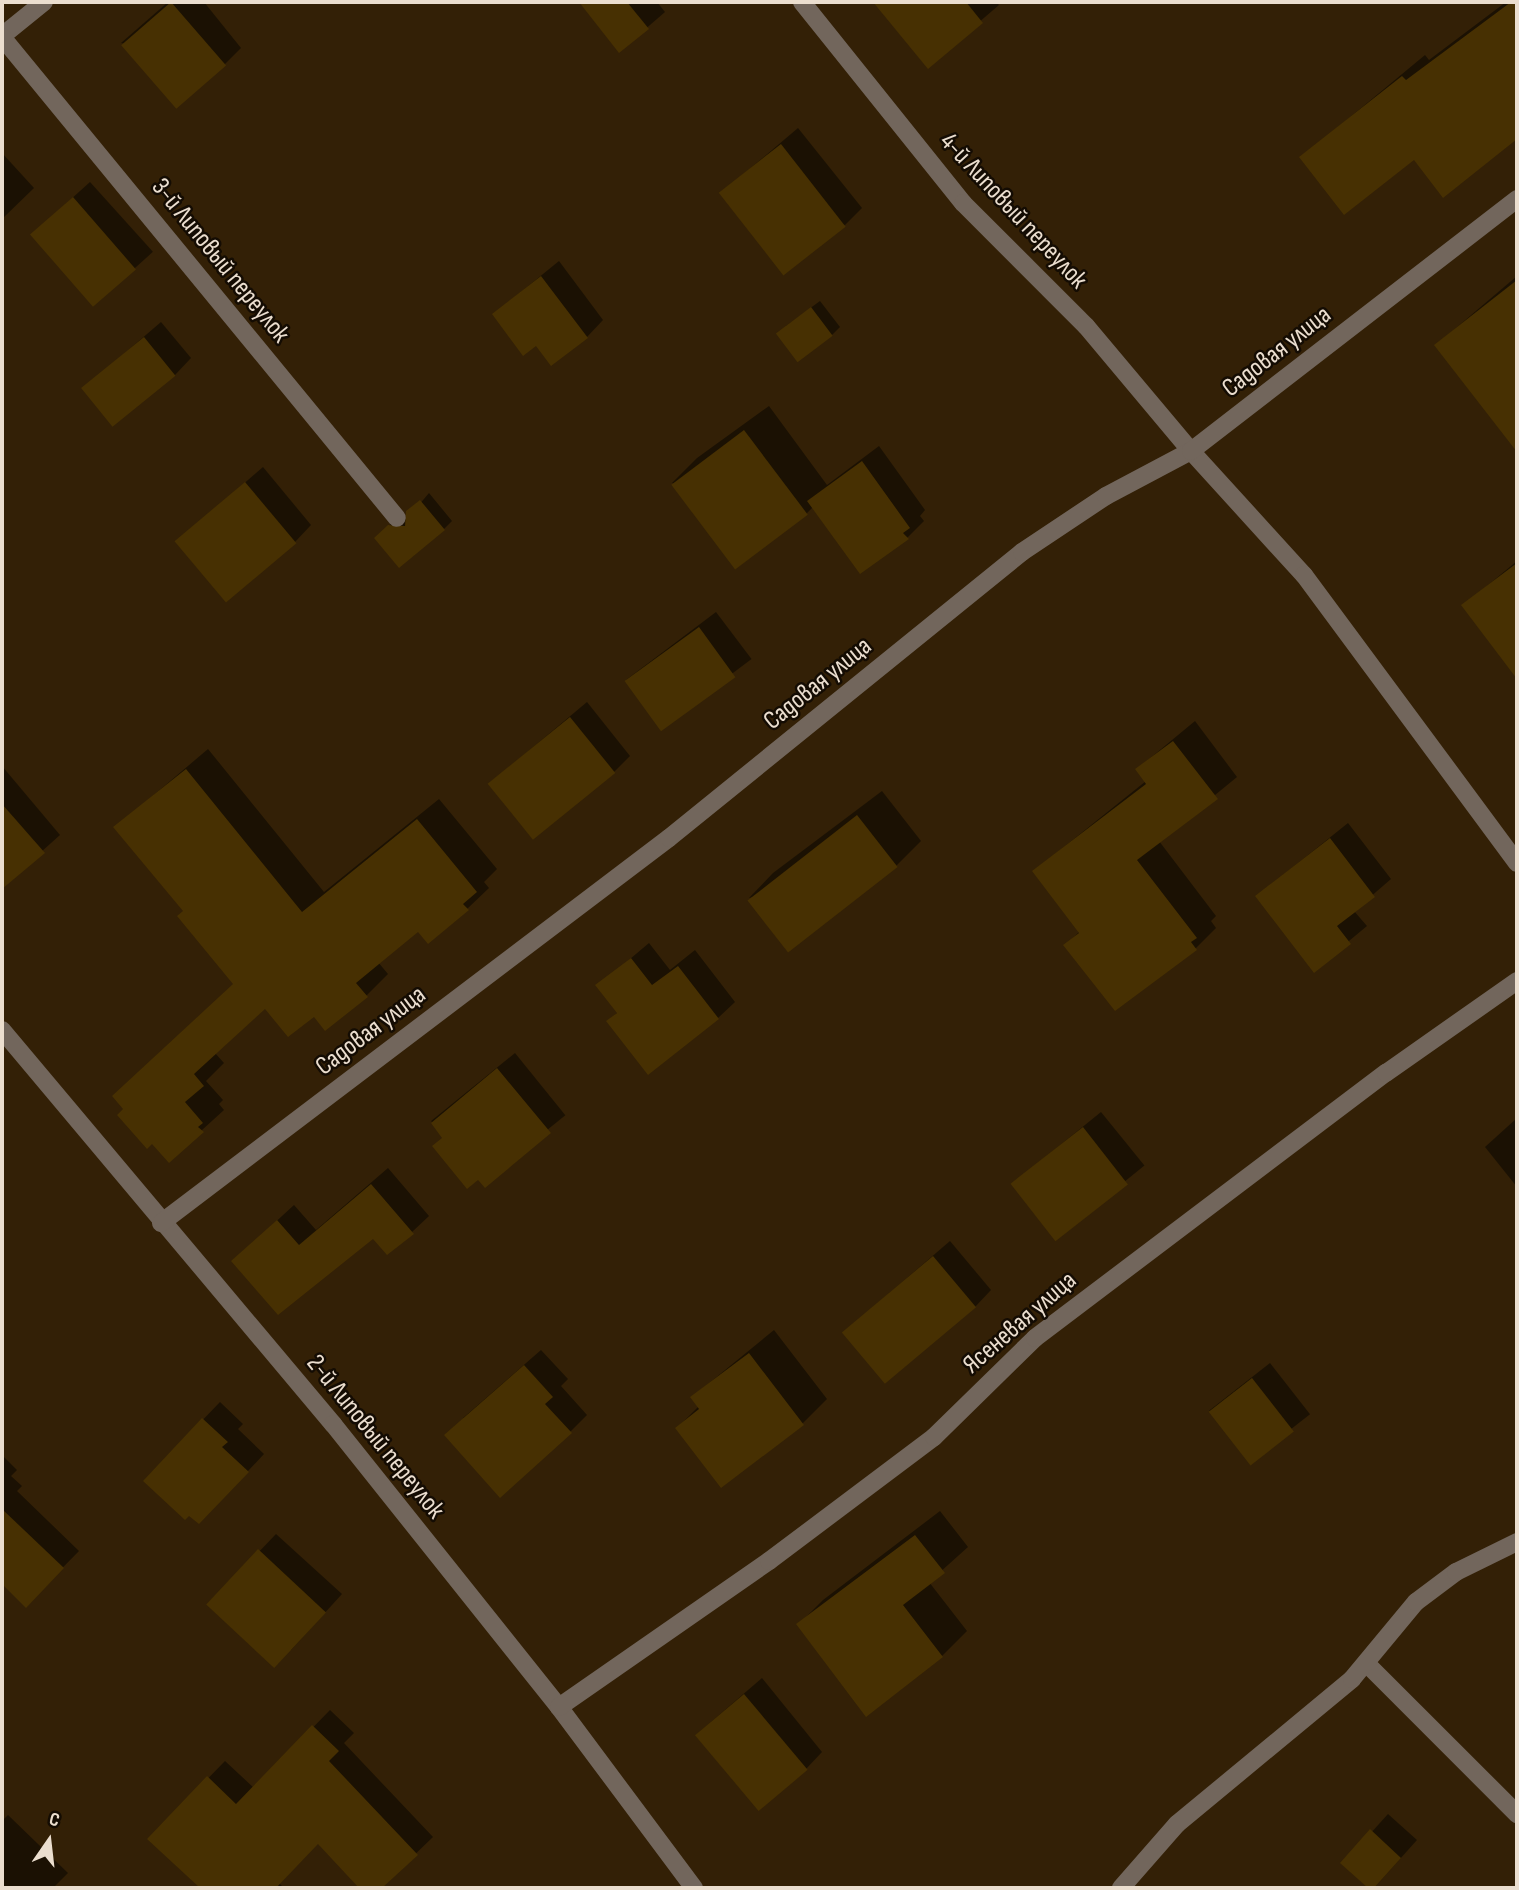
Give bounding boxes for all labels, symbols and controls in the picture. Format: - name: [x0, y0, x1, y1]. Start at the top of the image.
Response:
- street label: 4-й Липовый переулок: [933, 126, 1093, 296]
- street label: 3-й Липовый переулок: [144, 173, 296, 349]
- street label: Садовая улица: [1216, 300, 1338, 404]
- street label: Садовая улица: [758, 631, 878, 737]
- street label: Садовая улица: [310, 980, 432, 1082]
- street label: Ясеневая улица: [957, 1265, 1083, 1381]
- street label: 2-й Липовый переулок: [299, 1349, 451, 1525]
- north arrow: [14, 1806, 84, 1876]
- text: С: [47, 1808, 62, 1832]

